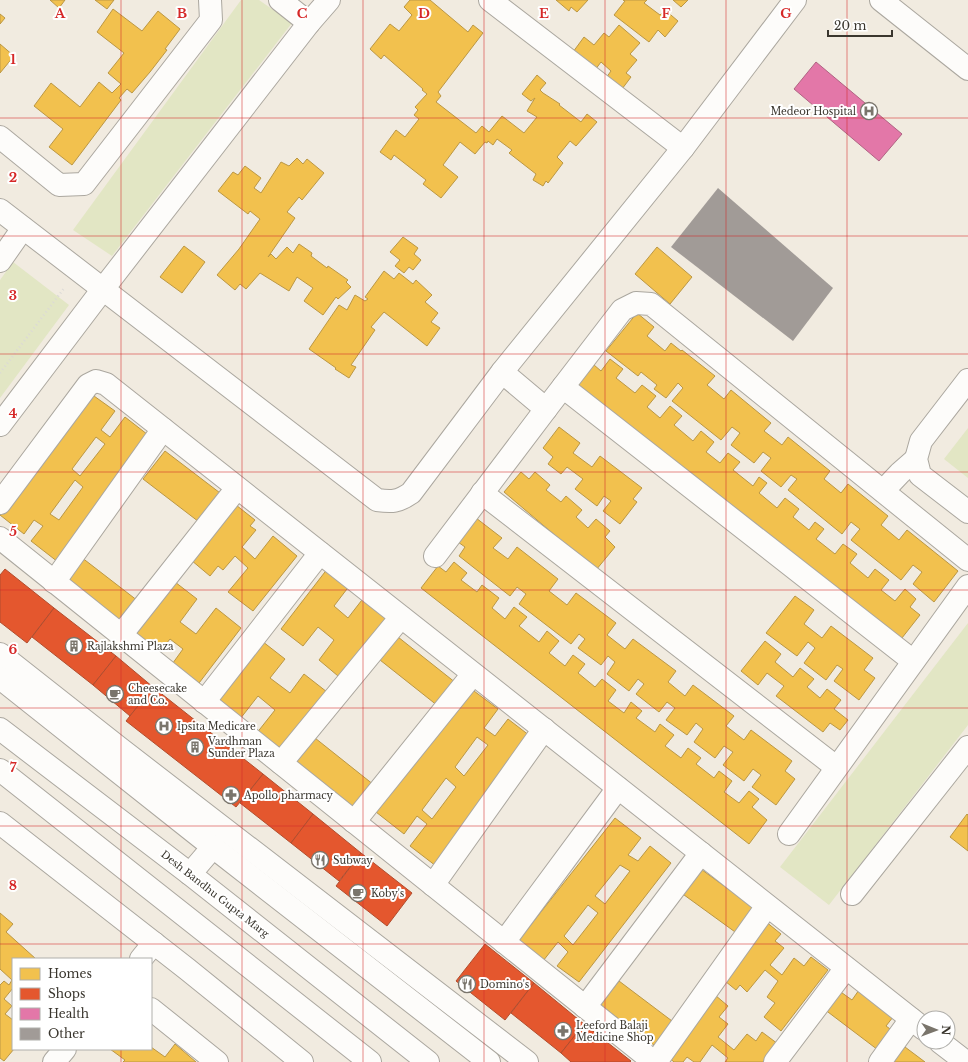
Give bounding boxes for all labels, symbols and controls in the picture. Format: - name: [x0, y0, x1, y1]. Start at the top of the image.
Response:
- text: A: [54, 5, 66, 22]
- text: B: [177, 5, 187, 22]
- text: C: [297, 5, 308, 22]
- text: D: [418, 5, 430, 22]
- text: E: [539, 5, 549, 22]
- text: F: [662, 5, 671, 22]
- text: G: [780, 5, 792, 22]
- scale bar: [828, 12, 892, 38]
- text: 20 m: [834, 18, 866, 33]
- text: 1: [10, 51, 16, 68]
- hospital icon: Medeor Hospital: [859, 101, 879, 121]
- place label: Medeor Hospital: [770, 105, 856, 118]
- text: 2: [9, 169, 17, 186]
- text: 3: [9, 287, 17, 304]
- text: 4: [9, 405, 18, 422]
- text: 5: [9, 523, 17, 540]
- building icon: Rajlakshmi Plaza: [64, 636, 84, 656]
- place label: Rajlakshmi Plaza: [87, 640, 174, 653]
- text: 6: [9, 641, 18, 658]
- place label: Cheesecake and Co.: [128, 682, 187, 707]
- cafe icon: Cheesecake and Co.: [105, 684, 125, 704]
- hospital icon: Ipsita Medicare: [154, 716, 174, 736]
- place label: Ipsita Medicare: [177, 720, 256, 733]
- place label: Vardhman Sunder Plaza: [207, 735, 275, 760]
- building icon: Vardhman Sunder Plaza: [185, 737, 205, 757]
- text: 7: [10, 759, 17, 776]
- pharmacy icon: Apollo pharmacy: [221, 785, 241, 805]
- place label: Apollo pharmacy: [243, 789, 334, 802]
- street label: Desh Bandhu Gupta Marg: [158, 848, 272, 941]
- restaurant icon: Subway: [310, 850, 330, 870]
- place label: Subway: [333, 854, 373, 867]
- text: 8: [9, 877, 17, 894]
- cafe icon: Koby's: [348, 883, 368, 903]
- place label: Koby's: [371, 887, 405, 900]
- legend: [12, 958, 152, 1050]
- text: Homes: [48, 966, 92, 981]
- restaurant icon: Domino's: [457, 974, 477, 994]
- place label: Domino's: [480, 978, 530, 991]
- text: Shops: [48, 986, 85, 1001]
- text: Health: [48, 1006, 89, 1021]
- north arrow: [916, 1010, 956, 1050]
- place label: Leeford Balaji Medicine Shop: [576, 1019, 654, 1044]
- pharmacy icon: Leeford Balaji Medicine Shop: [553, 1021, 573, 1041]
- text: N: [939, 1025, 953, 1036]
- text: Other: [48, 1026, 85, 1041]

